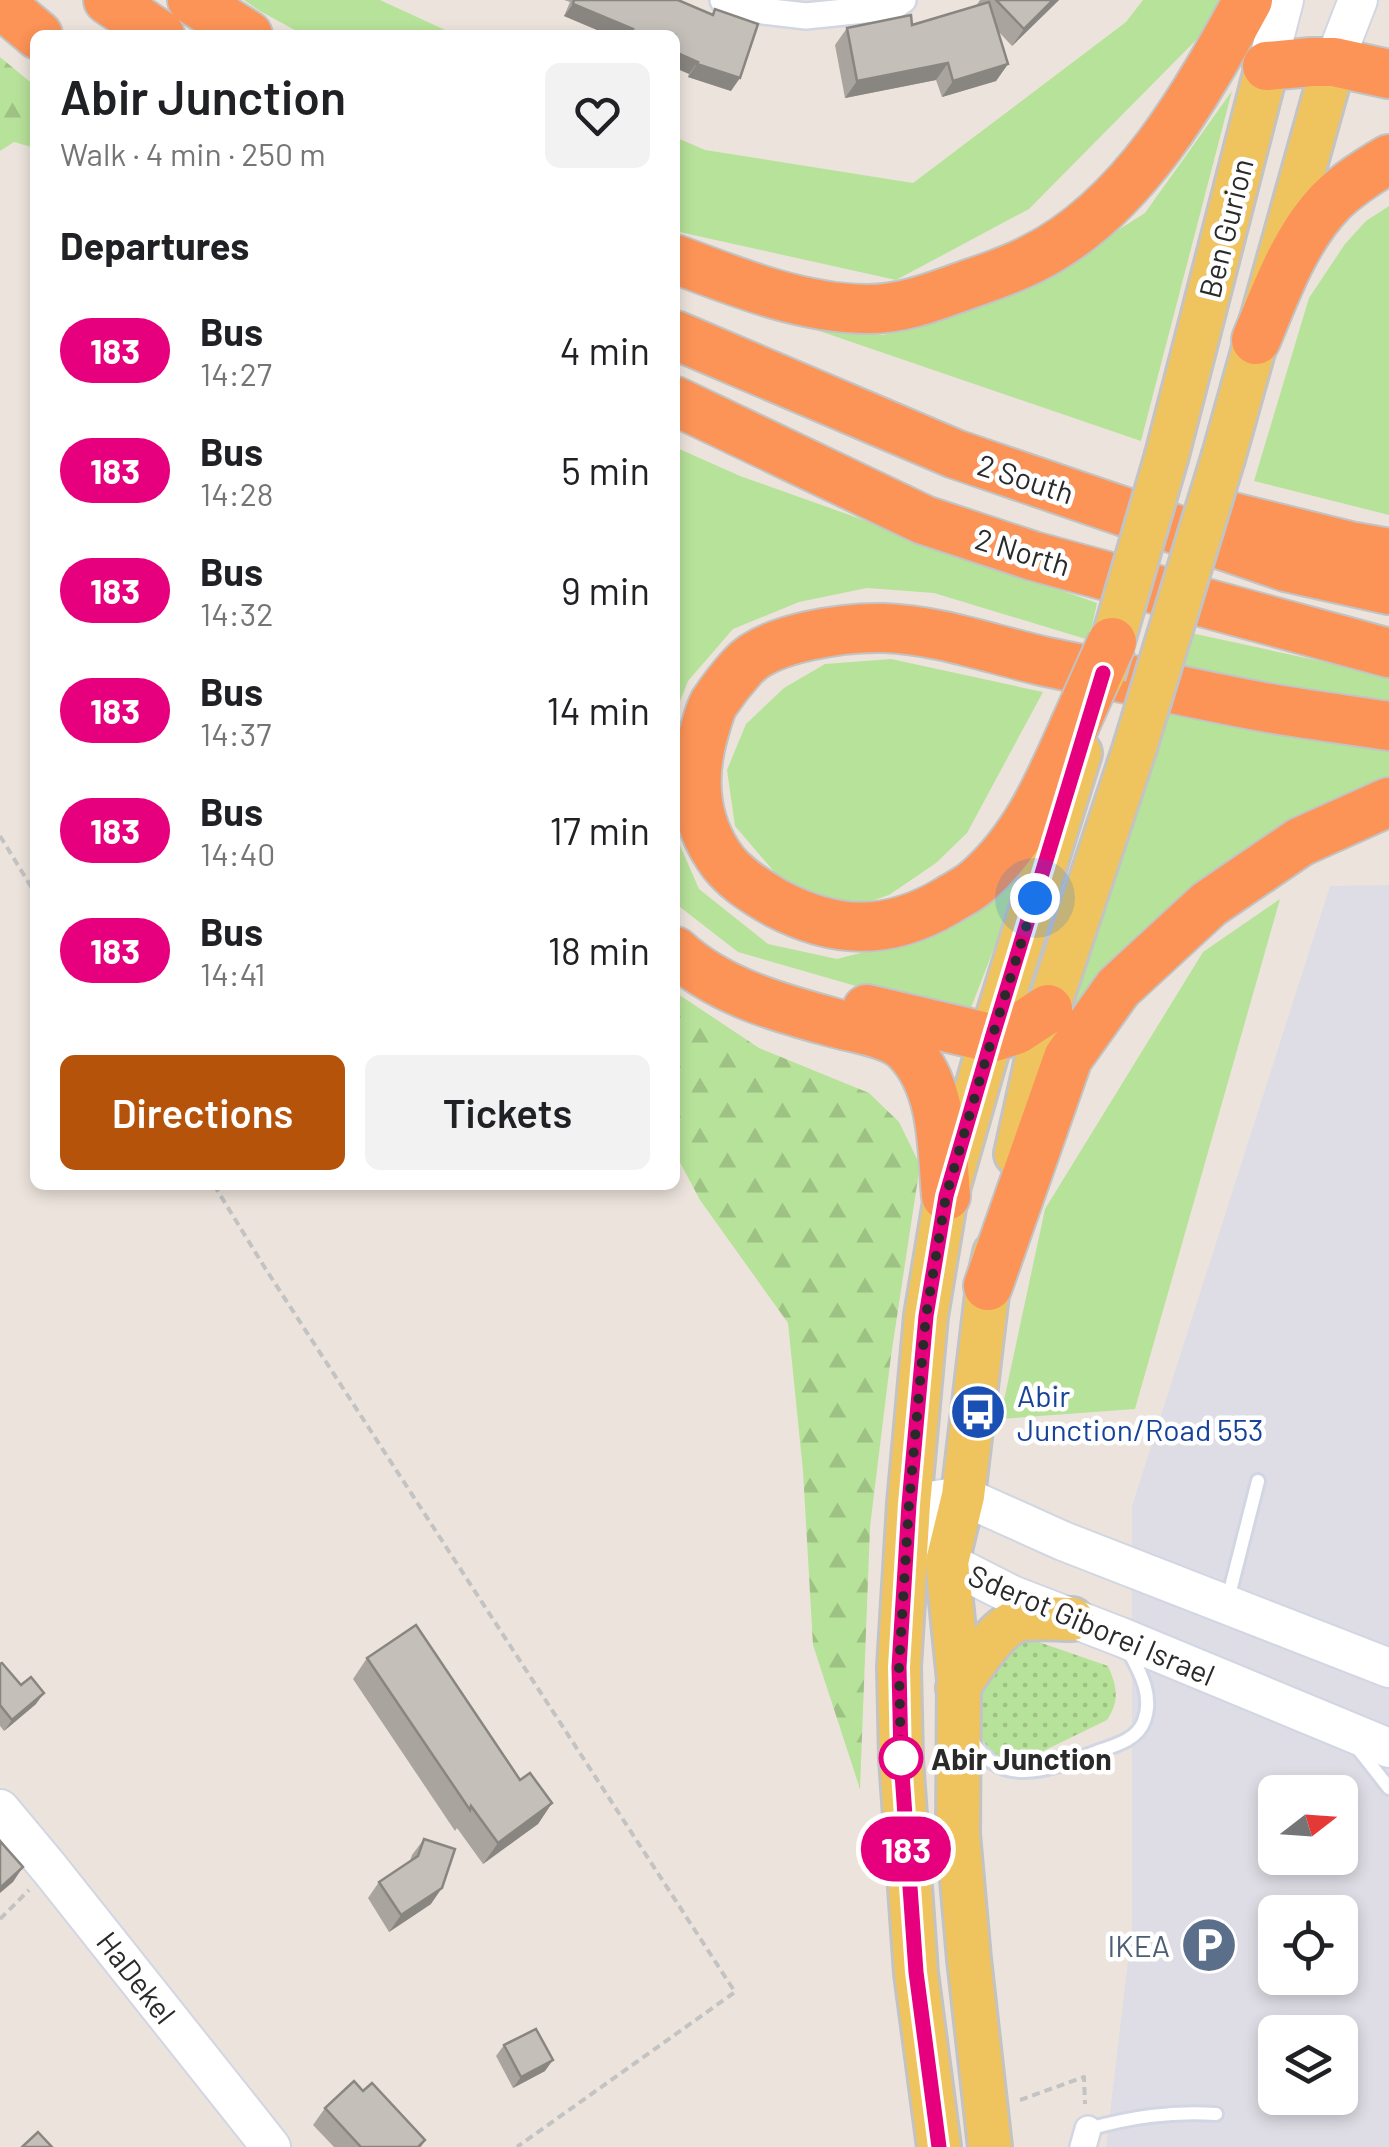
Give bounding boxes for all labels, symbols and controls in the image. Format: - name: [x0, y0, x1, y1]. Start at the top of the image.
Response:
- button: heart: [545, 63, 650, 168]
- text: Abir Junction: [60, 67, 346, 125]
- text: Walk · 4 min · 250 m: [60, 134, 326, 172]
- street label: Ben Gurion: [1190, 154, 1260, 302]
- text: Departures: [60, 222, 249, 268]
- text: Bus: [200, 308, 263, 354]
- text: 4 min: [560, 327, 650, 373]
- text: 183: [90, 329, 140, 371]
- text: 14:27: [200, 354, 272, 392]
- text: Bus: [200, 428, 263, 474]
- street label: 2 South: [973, 446, 1079, 510]
- text: 5 min: [561, 447, 650, 493]
- text: 183: [90, 449, 140, 491]
- text: 14:28: [200, 474, 274, 512]
- street label: 2 North: [971, 520, 1075, 582]
- text: Bus: [200, 548, 263, 594]
- text: 9 min: [561, 567, 650, 613]
- text: 183: [90, 569, 140, 611]
- text: 14:32: [200, 594, 273, 632]
- text: Bus: [200, 668, 263, 714]
- text: 14 min: [547, 687, 650, 733]
- text: 183: [90, 689, 140, 731]
- text: 14:37: [200, 714, 271, 752]
- text: Bus: [200, 788, 263, 834]
- text: 17 min: [550, 807, 650, 853]
- text: 183: [90, 809, 140, 851]
- text: 14:40: [200, 834, 275, 872]
- your location: [1010, 873, 1060, 923]
- text: Bus: [200, 908, 263, 954]
- text: 18 min: [548, 927, 650, 973]
- text: 183: [90, 929, 140, 971]
- text: 14:41: [200, 954, 266, 992]
- button: Directions: [60, 1055, 345, 1170]
- button: Tickets: [365, 1055, 650, 1170]
- place label: Abir Junction/Road 553: [1017, 1377, 1264, 1447]
- bus stop icon: Abir Junction/Road 553: [948, 1382, 1008, 1442]
- street label: Sderot Giborei Israel: [963, 1556, 1221, 1692]
- marker: Abir Junction: [880, 1737, 922, 1779]
- place label: Abir Junction: [931, 1740, 1112, 1776]
- north arrow: [1258, 1775, 1358, 1875]
- map controls: [1258, 1775, 1358, 2115]
- line badge: 183: [848, 1816, 964, 1882]
- text: 183: [881, 1828, 931, 1870]
- button: locate: [1258, 1895, 1358, 1995]
- parking icon: IKEA: [1179, 1915, 1239, 1975]
- street label: HaDekel: [90, 1924, 184, 2030]
- place label: IKEA: [1108, 1927, 1170, 1963]
- button: layers: [1258, 2015, 1358, 2115]

